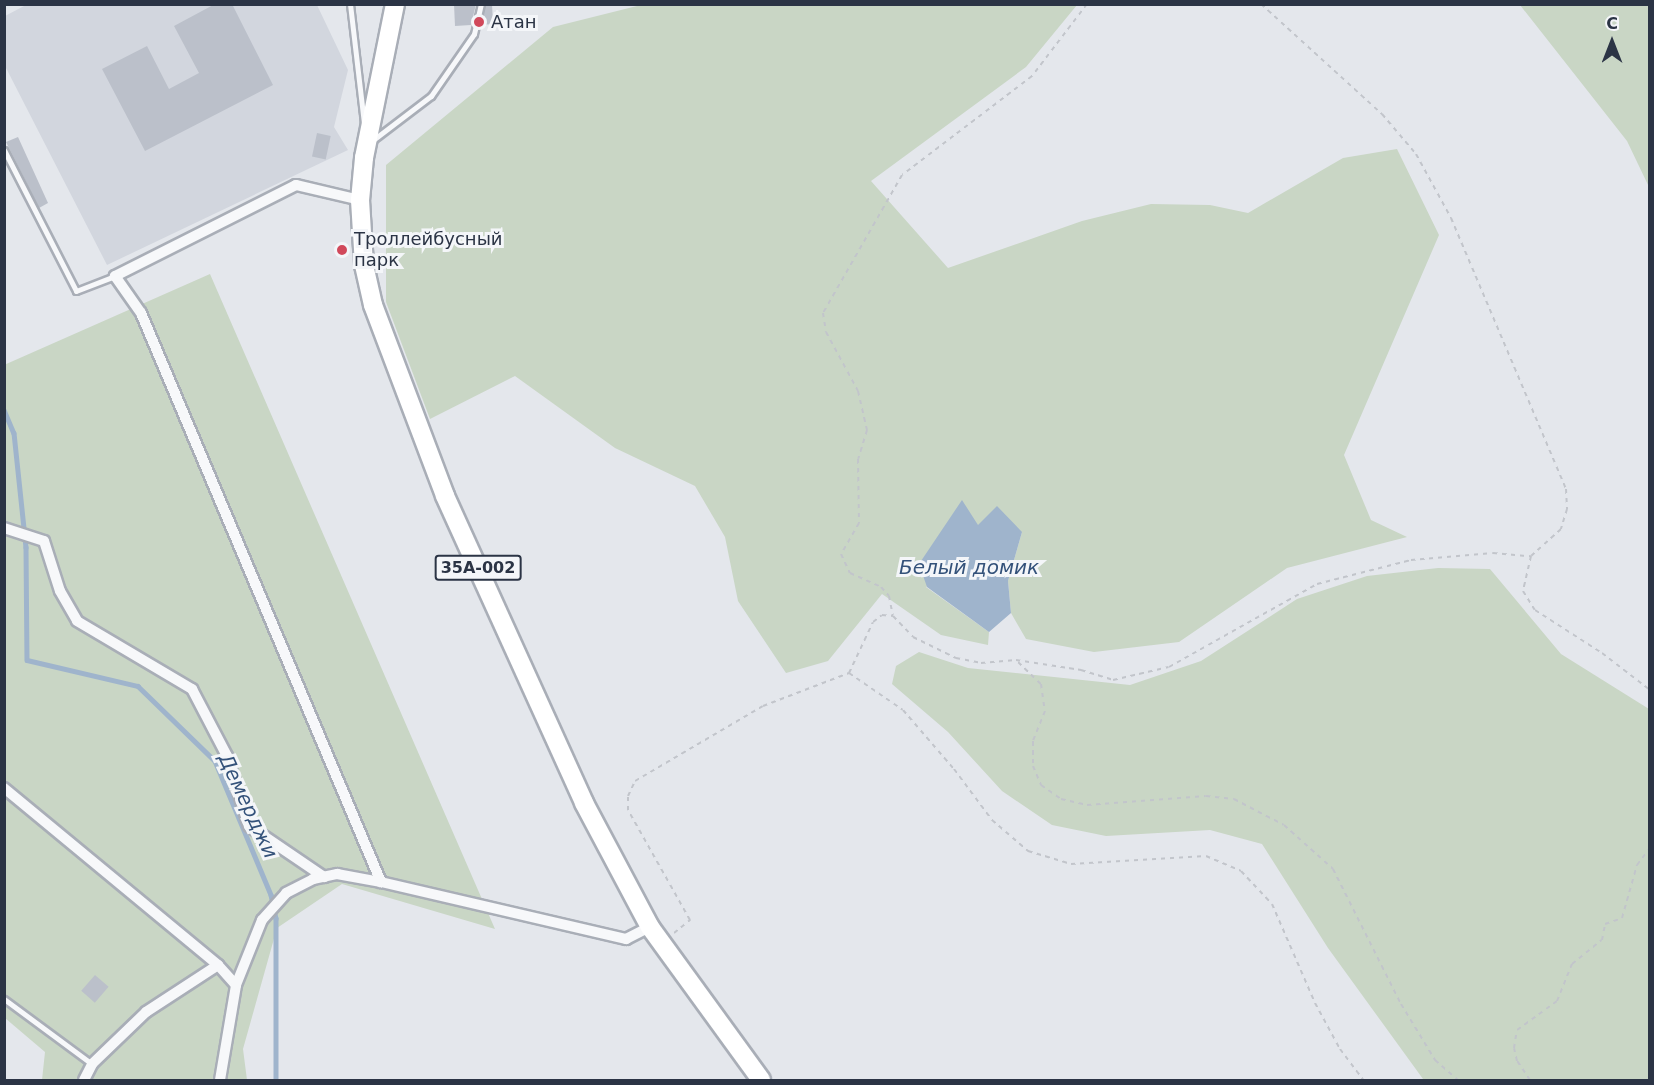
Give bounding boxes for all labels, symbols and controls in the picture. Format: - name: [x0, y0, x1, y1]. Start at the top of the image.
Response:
- place label: Атан: [491, 11, 537, 33]
- north arrow: [1582, 12, 1642, 72]
- text: С: [1606, 14, 1618, 33]
- marker: Атан: [472, 15, 486, 29]
- place label: Троллейбусный парк: [354, 229, 503, 272]
- marker: Троллейбусный парк: [335, 243, 349, 257]
- road number: 35А-002: [434, 555, 522, 581]
- water label: Белый домик: [899, 555, 1039, 579]
- water label: Демерджи: [213, 750, 283, 862]

